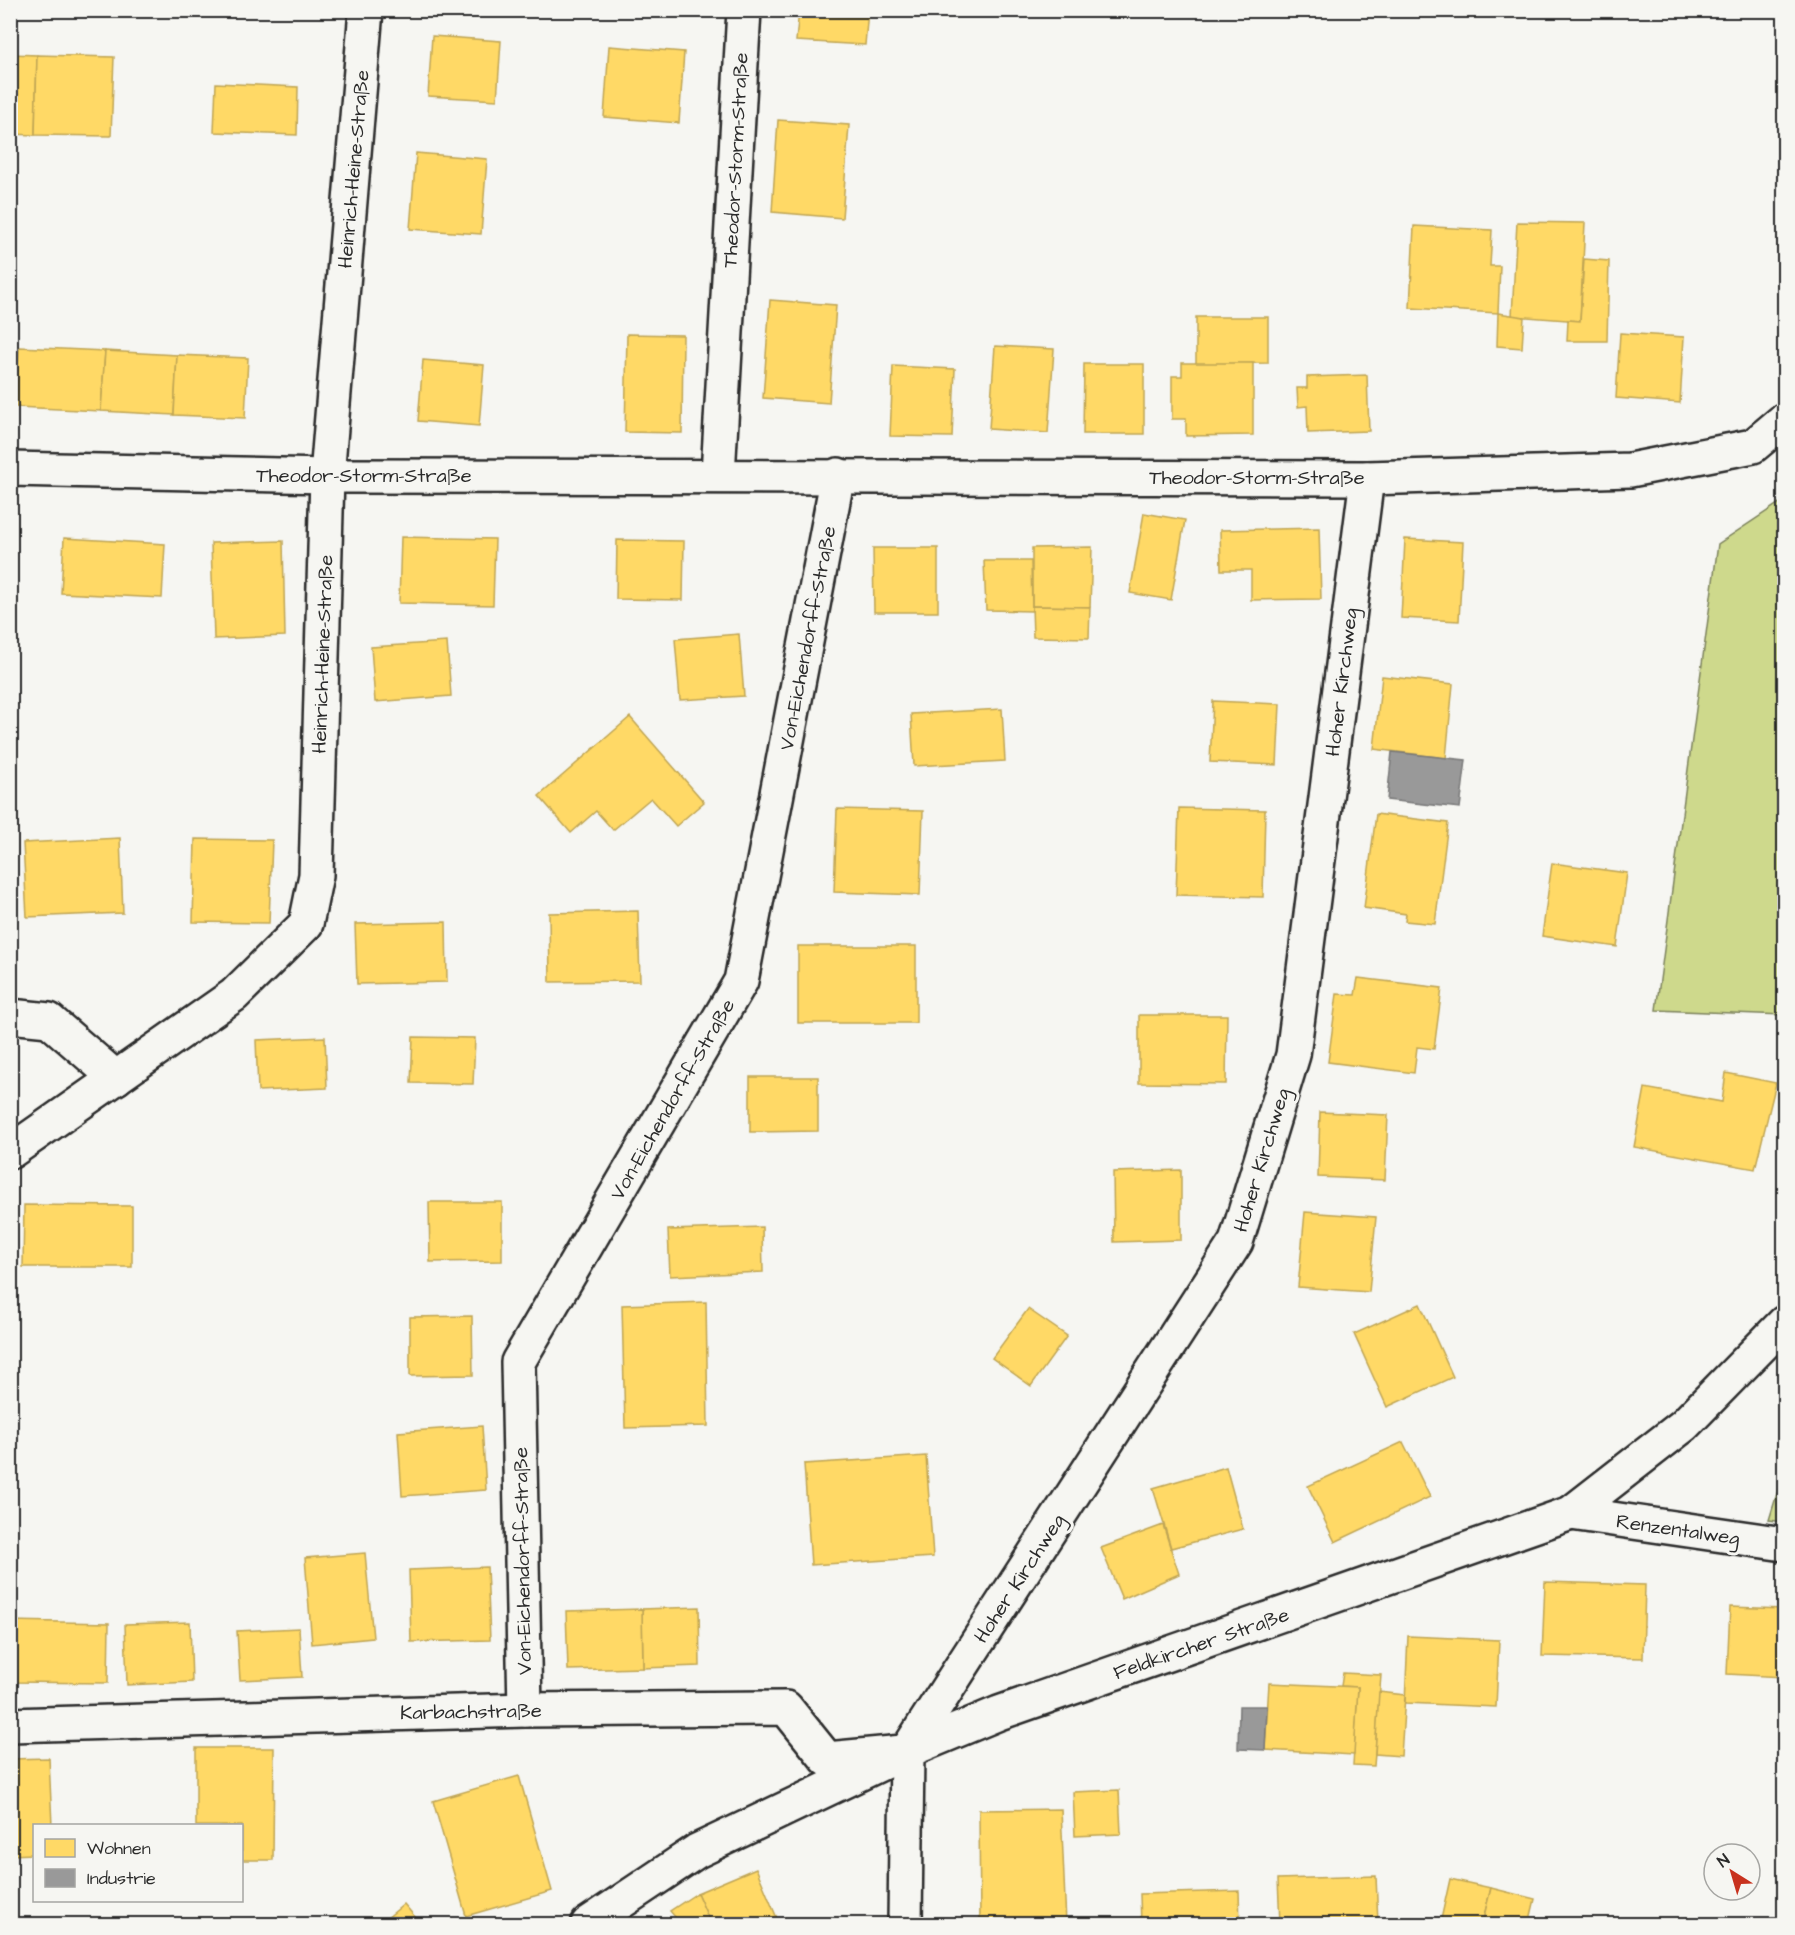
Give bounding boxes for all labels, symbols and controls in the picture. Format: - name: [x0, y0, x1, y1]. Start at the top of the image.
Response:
- street label: Theodor-Storm-Straße: [716, 52, 756, 268]
- street label: Heinrich-Heine-Straße: [331, 69, 377, 269]
- street label: Theodor-Storm-Straße: [256, 462, 472, 490]
- street label: Theodor-Storm-Straße: [1149, 464, 1365, 492]
- street label: Von-Eichendorff-Straße: [772, 523, 844, 753]
- street label: Heinrich-Heine-Straße: [306, 554, 340, 754]
- street label: Hoher Kirchweg: [1319, 606, 1366, 758]
- street label: Von-Eichendorff-Straße: [604, 994, 742, 1205]
- street label: Hoher Kirchweg: [1227, 1085, 1298, 1236]
- street label: Von-Eichendorff-Straße: [507, 1447, 539, 1675]
- street label: Renzentalweg: [1614, 1507, 1741, 1554]
- street label: Hoher Kirchweg: [967, 1508, 1073, 1649]
- street label: Feldkircher Straße: [1110, 1601, 1293, 1687]
- street label: Karbachstraße: [400, 1697, 542, 1727]
- legend: [33, 1824, 243, 1902]
- text: Wohnen: [87, 1836, 151, 1861]
- north arrow: [1702, 1842, 1762, 1902]
- text: N: [1713, 1849, 1734, 1873]
- text: Industrie: [87, 1866, 156, 1891]

